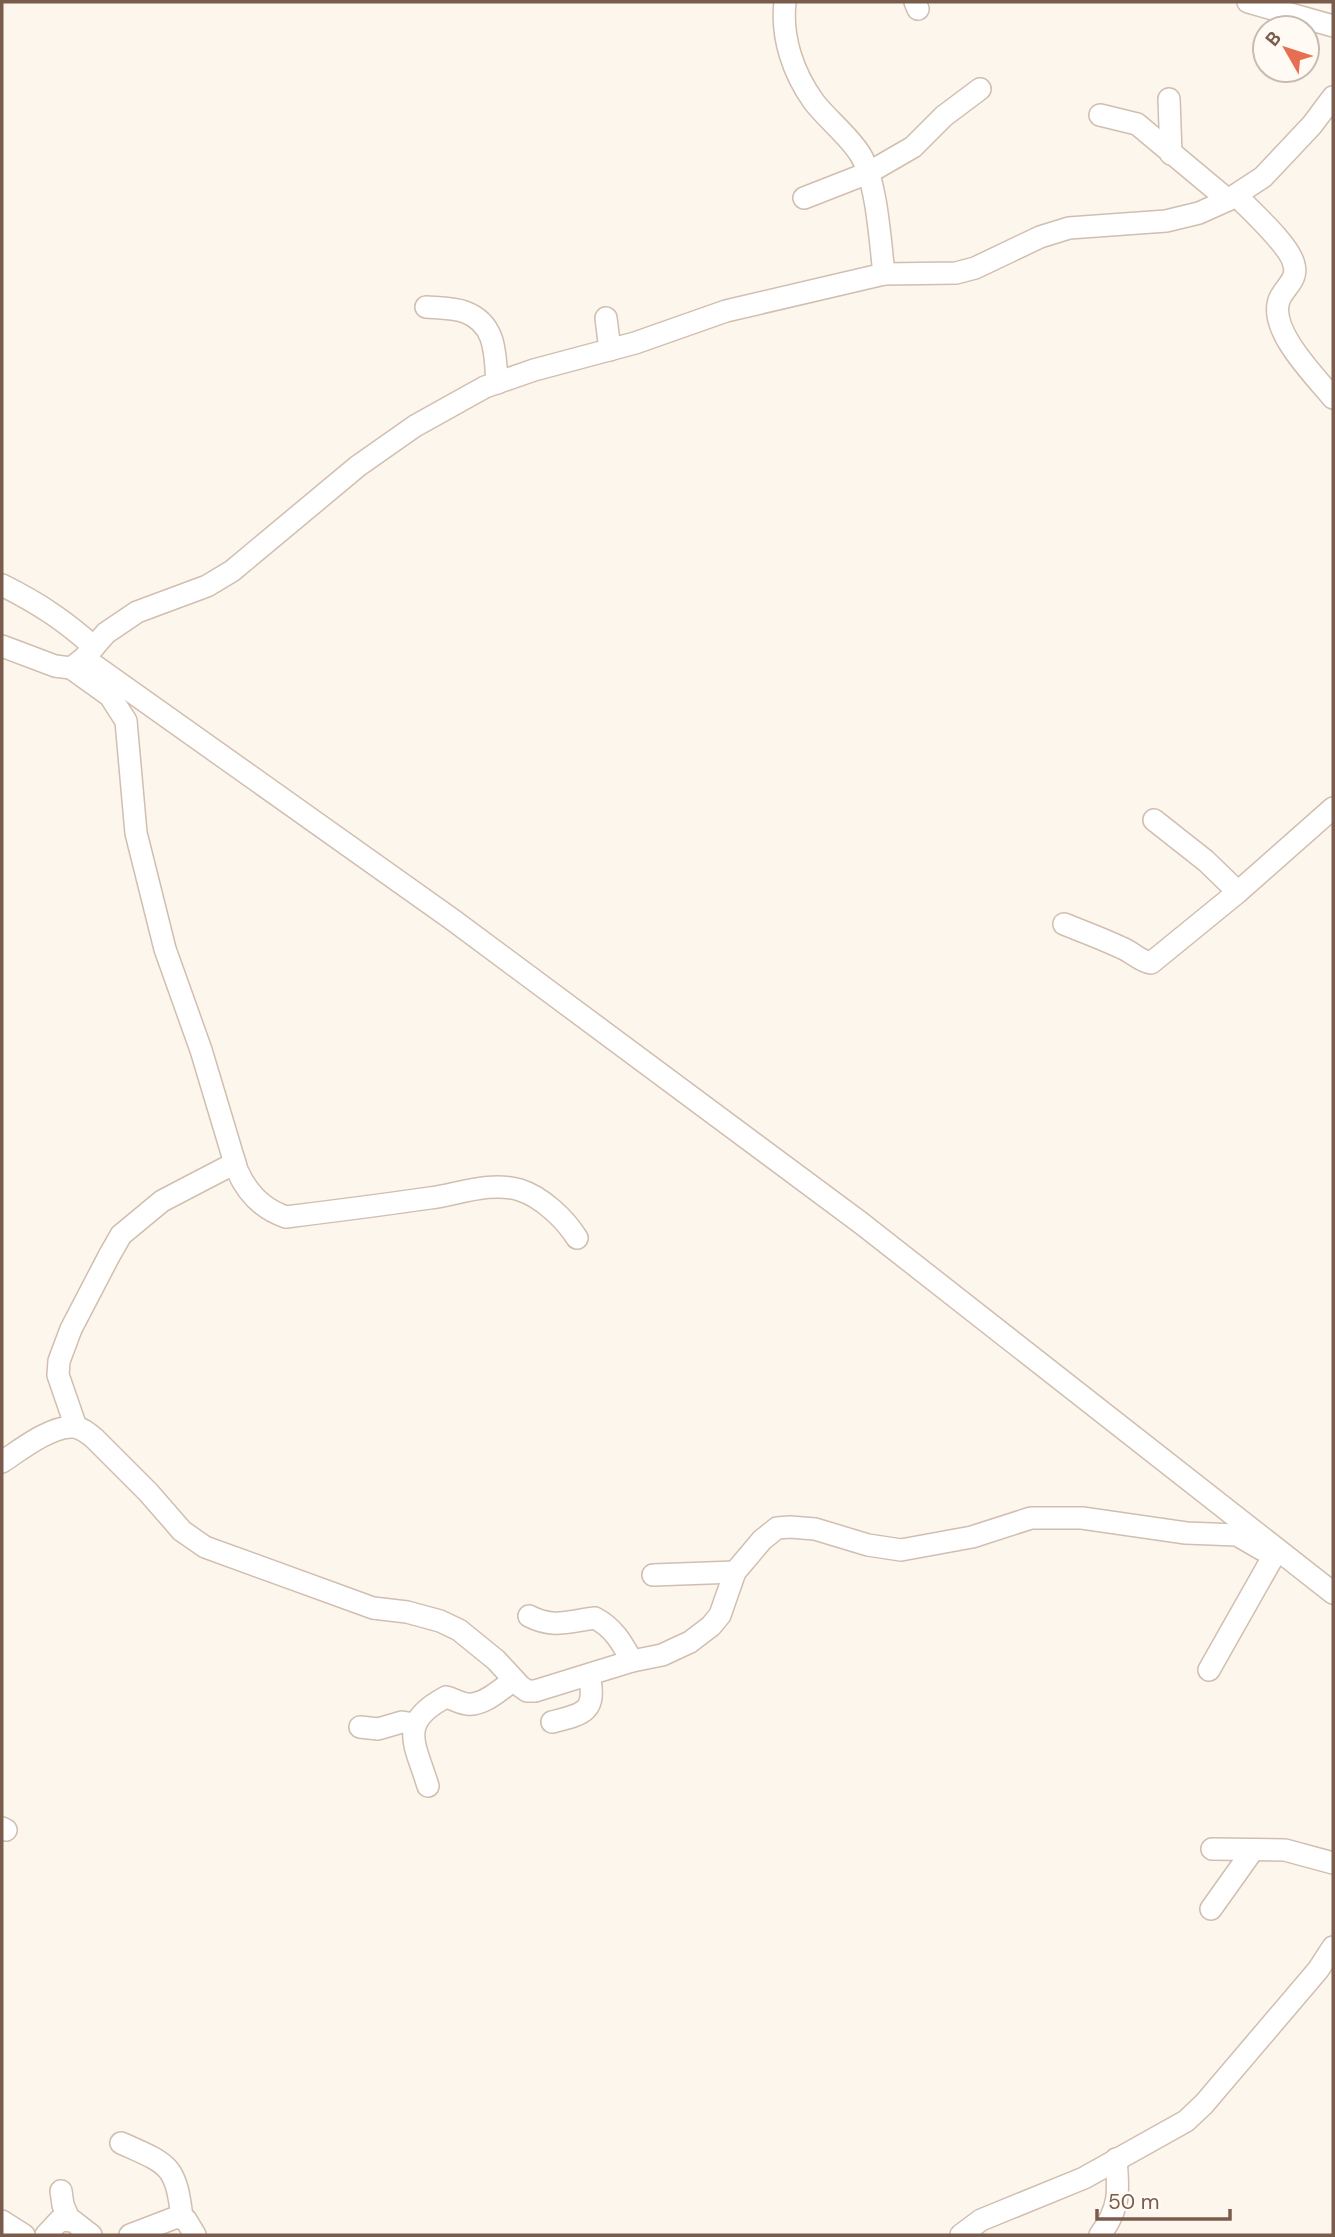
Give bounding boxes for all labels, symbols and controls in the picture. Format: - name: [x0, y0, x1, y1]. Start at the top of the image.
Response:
- north arrow: [1251, 14, 1321, 84]
- text: B: [1260, 26, 1287, 51]
- scale bar: [1097, 2178, 1230, 2222]
- text: 50 m: [1108, 2188, 1159, 2216]

